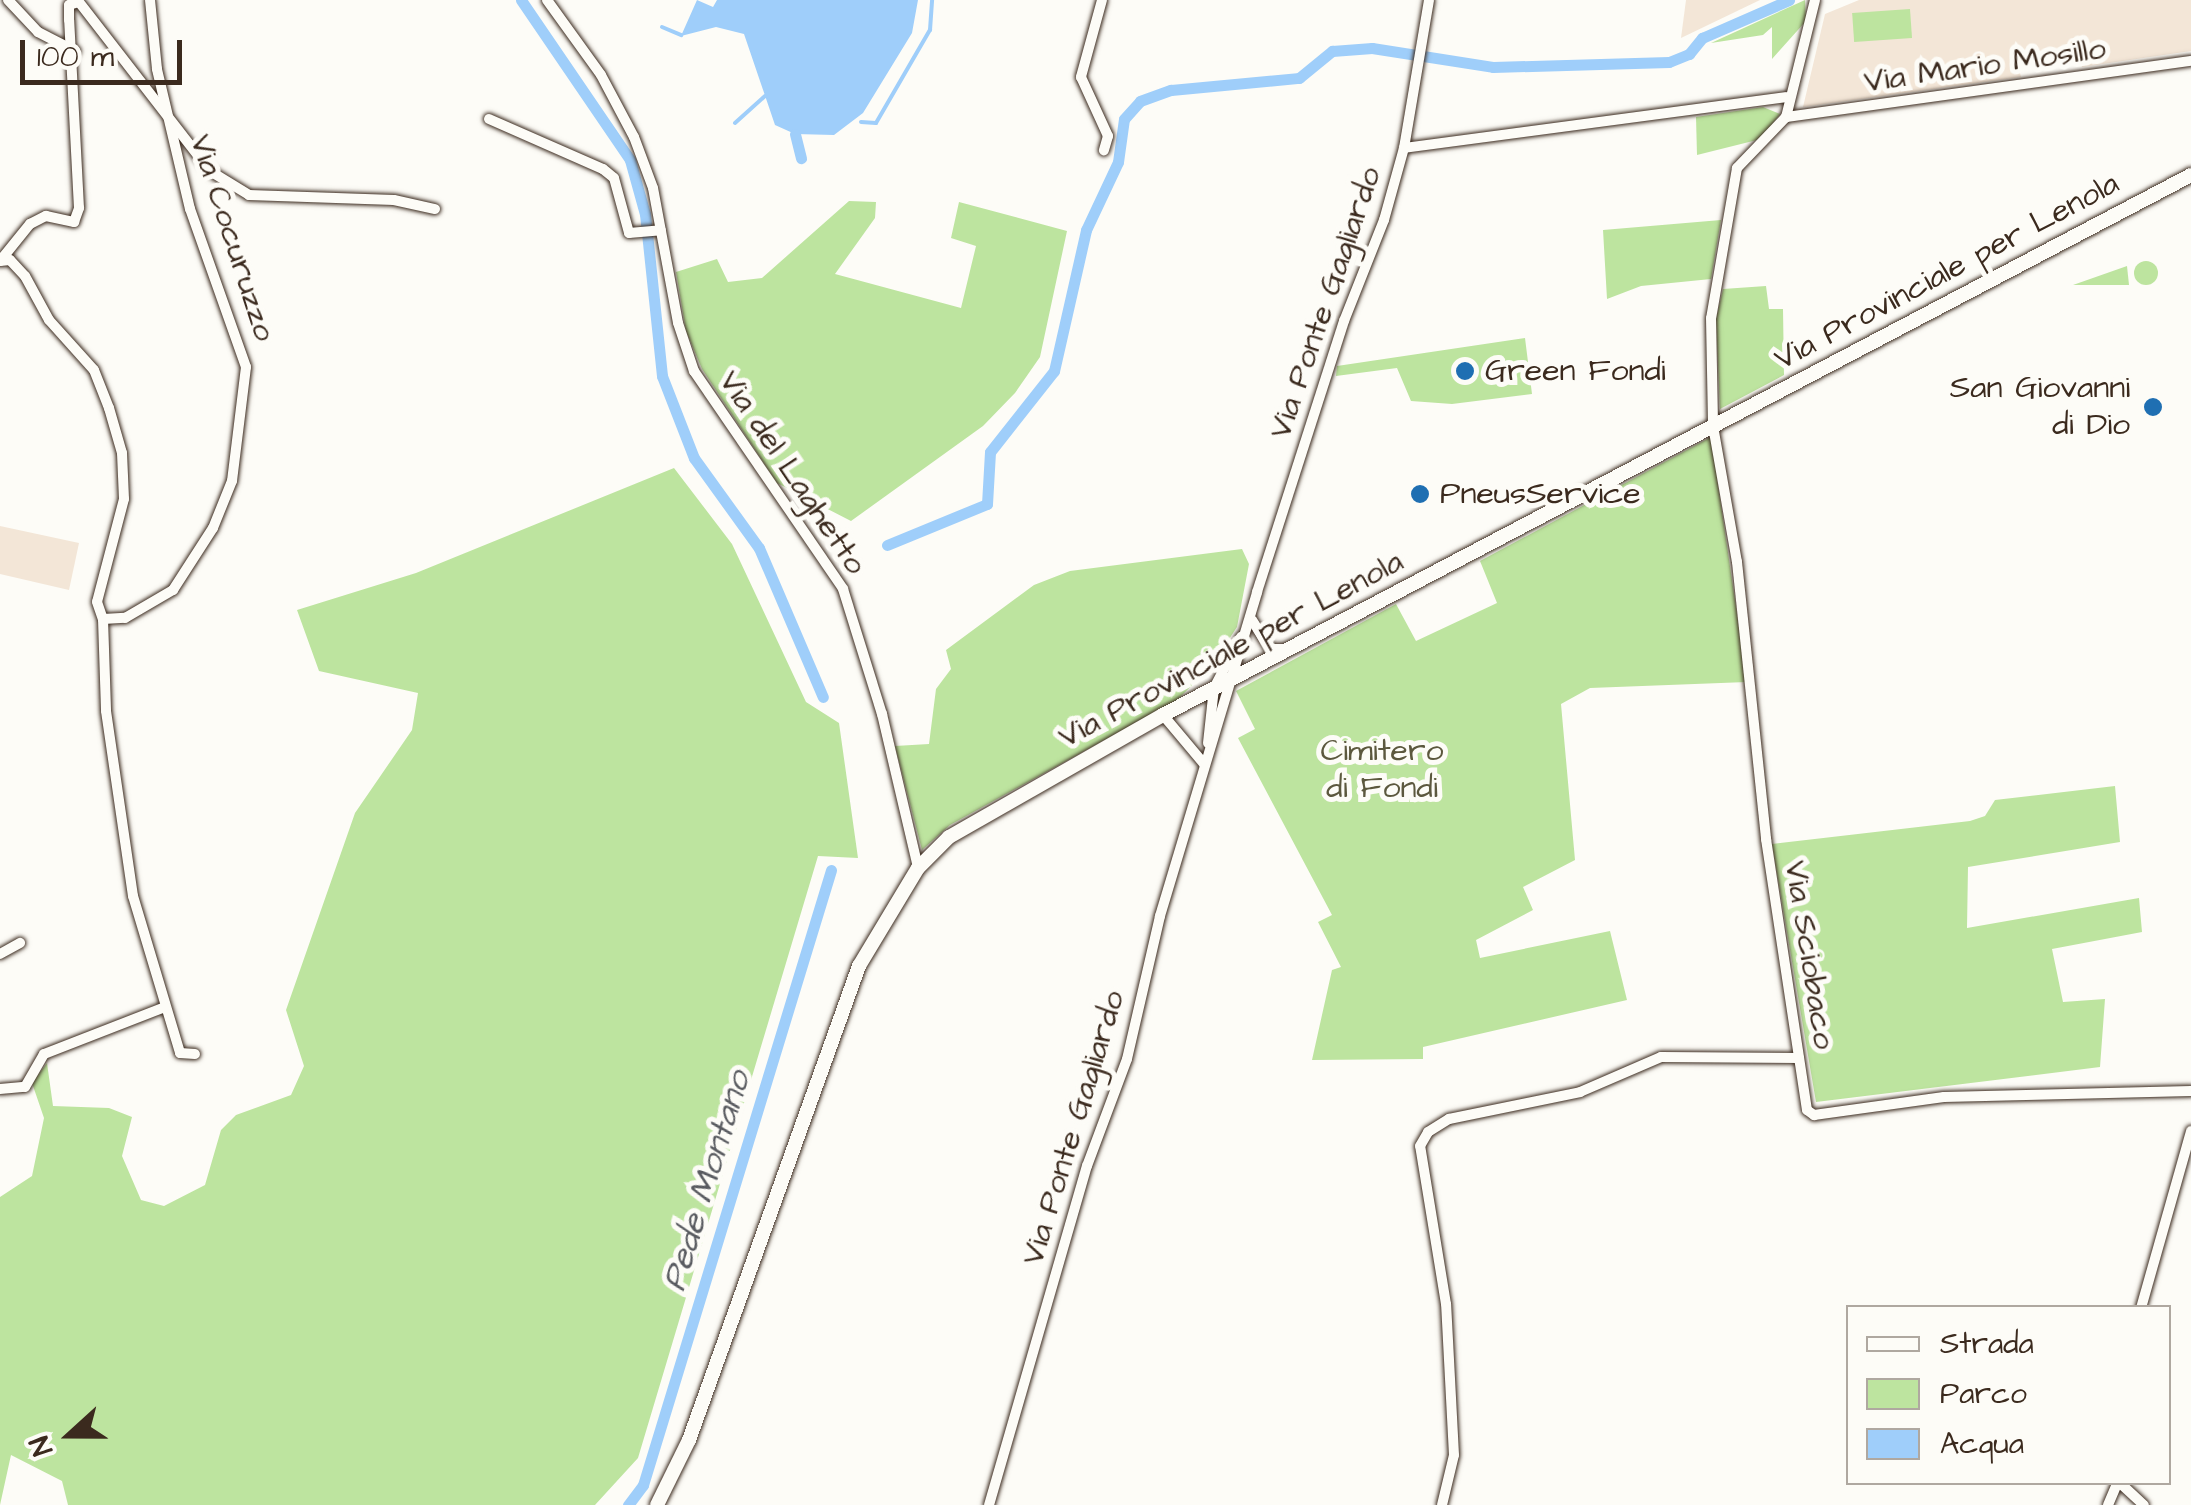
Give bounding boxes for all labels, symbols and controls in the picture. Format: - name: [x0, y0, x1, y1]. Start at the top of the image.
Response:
- scale bar: [25, 20, 188, 82]
- street label: Via Mario Mosillo: [1862, 30, 2108, 102]
- text: 100 m: [37, 36, 114, 78]
- street label: Via Cocuruzzo: [181, 130, 283, 346]
- street label: Via Ponte Gagliardo: [1262, 162, 1390, 444]
- street label: Via Provinciale per Lenola: [1768, 165, 2126, 379]
- place label: Green Fondi: [1485, 352, 1666, 390]
- marker: Green Fondi: [1454, 360, 1476, 382]
- street label: Via del Laghetto: [710, 364, 874, 582]
- place label: San Giovanni di Dio: [1950, 370, 2130, 445]
- marker: San Giovanni di Dio: [2140, 394, 2166, 420]
- place label: PneusService: [1440, 475, 1641, 513]
- marker: PneusService: [1409, 483, 1431, 505]
- street label: Via Provinciale per Lenola: [1052, 543, 1410, 757]
- park label: Cimitero di Fondi: [1320, 733, 1444, 808]
- street label: Via Sciobaco: [1775, 858, 1843, 1052]
- street label: Via Ponte Gagliardo: [1014, 986, 1134, 1270]
- water label: Pede Montano: [654, 1066, 760, 1296]
- legend: [1846, 1305, 2171, 1485]
- text: Strada: [1940, 1323, 2034, 1365]
- text: Parco: [1940, 1373, 2027, 1415]
- north arrow: [20, 1385, 120, 1485]
- text: Acqua: [1940, 1423, 2024, 1465]
- text: N: [20, 1431, 63, 1461]

